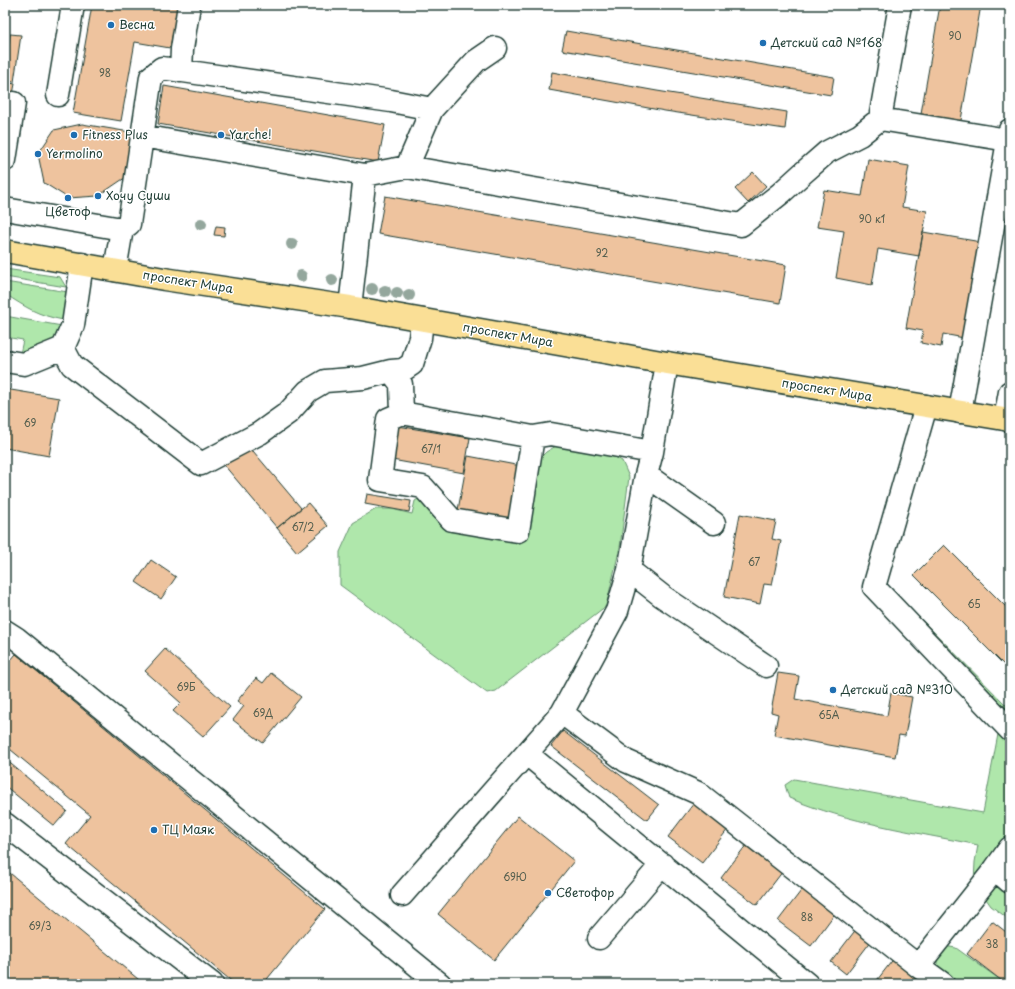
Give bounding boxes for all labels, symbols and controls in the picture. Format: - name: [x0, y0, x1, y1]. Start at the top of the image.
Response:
- place label: Весна: [119, 15, 155, 33]
- marker: Весна: [106, 20, 116, 30]
- house number: 90: [948, 28, 962, 43]
- place label: Детский сад №168: [770, 33, 882, 51]
- marker: Детский сад №168: [758, 38, 768, 48]
- house number: 98: [99, 65, 111, 80]
- place label: Fitness Plus: [82, 125, 148, 143]
- place label: Yarche!: [229, 125, 272, 143]
- marker: Fitness Plus: [69, 130, 79, 140]
- marker: Yarche!: [216, 130, 226, 140]
- place label: Yermolino: [46, 144, 103, 162]
- marker: Yermolino: [33, 149, 43, 159]
- place label: Хочу Суши: [106, 186, 170, 204]
- marker: Хочу Суши: [93, 191, 103, 201]
- marker: Цветоф: [63, 193, 73, 203]
- place label: Цветоф: [45, 202, 91, 220]
- house number: 90 к1: [859, 211, 885, 226]
- house number: 92: [596, 245, 608, 260]
- street label: проспект Мира: [142, 265, 235, 297]
- street label: проспект Мира: [462, 317, 555, 351]
- street label: проспект Мира: [781, 373, 874, 405]
- house number: 69: [24, 415, 36, 430]
- house number: 67/1: [421, 441, 441, 456]
- house number: 67/2: [292, 519, 314, 534]
- house number: 67: [748, 554, 760, 569]
- house number: 65: [967, 596, 981, 611]
- house number: 69Б: [176, 679, 196, 694]
- place label: Детский сад №310: [840, 680, 953, 698]
- marker: Детский сад №310: [828, 685, 838, 695]
- house number: 69Д: [253, 705, 273, 720]
- house number: 65А: [819, 707, 840, 722]
- place label: ТЦ Маяк: [162, 820, 214, 838]
- marker: ТЦ Маяк: [149, 825, 159, 835]
- house number: 69Ю: [503, 869, 527, 884]
- place label: Светофор: [556, 883, 614, 901]
- marker: Светофор: [543, 888, 553, 898]
- house number: 88: [801, 909, 813, 924]
- house number: 69/3: [28, 918, 52, 933]
- house number: 38: [986, 936, 998, 951]

